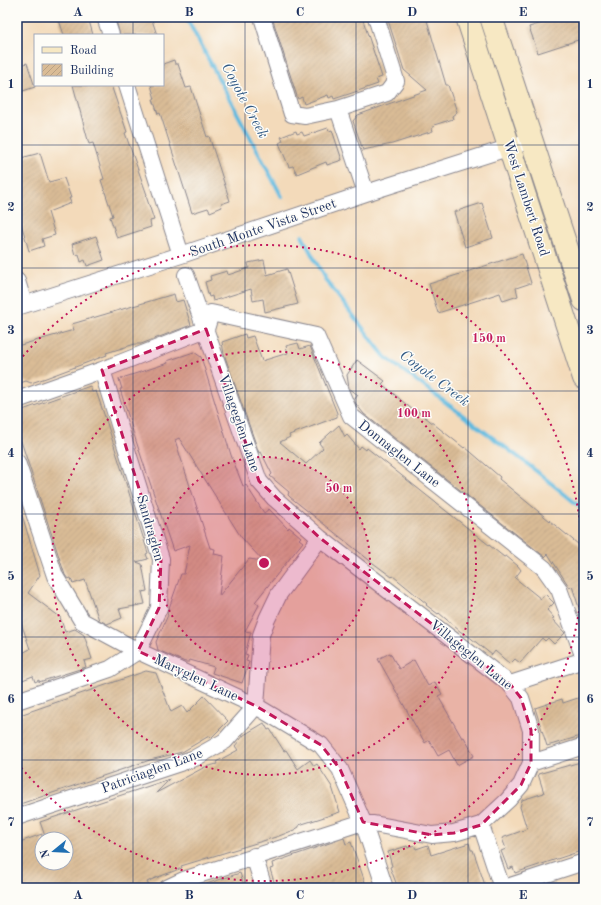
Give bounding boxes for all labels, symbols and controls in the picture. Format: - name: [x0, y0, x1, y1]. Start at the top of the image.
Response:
- text: A: [73, 6, 83, 19]
- text: B: [184, 6, 194, 19]
- text: C: [296, 6, 304, 19]
- text: D: [407, 6, 417, 19]
- text: E: [519, 6, 528, 19]
- legend: [34, 34, 164, 86]
- text: Road: [70, 45, 97, 57]
- water label: Coyote Creek: [218, 61, 270, 141]
- text: Building: [70, 65, 114, 77]
- text: 1: [7, 78, 15, 91]
- text: 1: [586, 78, 594, 91]
- street label: West Lambert Road: [501, 138, 551, 258]
- street label: South Monte Vista Street: [188, 196, 338, 260]
- text: 2: [7, 201, 15, 214]
- text: 2: [586, 201, 594, 214]
- text: 3: [7, 324, 15, 337]
- text: 3: [586, 324, 594, 337]
- text: 150 m: [472, 332, 506, 345]
- water label: Coyote Creek: [396, 348, 472, 410]
- street label: Villageglen Lane: [216, 372, 262, 474]
- text: 100 m: [397, 408, 431, 420]
- street label: Donnaglen Lane: [355, 418, 443, 490]
- text: 4: [7, 447, 15, 460]
- text: 4: [586, 447, 594, 460]
- text: 50 m: [326, 482, 353, 495]
- street label: Sandraglen: [134, 493, 166, 563]
- centre of rings: [257, 556, 271, 570]
- text: 5: [7, 570, 15, 583]
- text: 5: [586, 570, 594, 583]
- street label: Villageglen Lane: [427, 617, 515, 693]
- street label: Maryglen Lane: [152, 652, 240, 704]
- text: 6: [7, 693, 15, 706]
- text: 6: [586, 693, 594, 706]
- street label: Patriciaglen Lane: [100, 746, 204, 796]
- text: 7: [7, 816, 15, 829]
- text: 7: [586, 816, 594, 829]
- north arrow: [34, 831, 74, 871]
- text: N: [39, 847, 52, 859]
- text: A: [73, 889, 83, 902]
- text: B: [184, 889, 194, 902]
- text: C: [296, 889, 304, 902]
- text: D: [407, 889, 417, 902]
- text: E: [519, 889, 528, 902]

